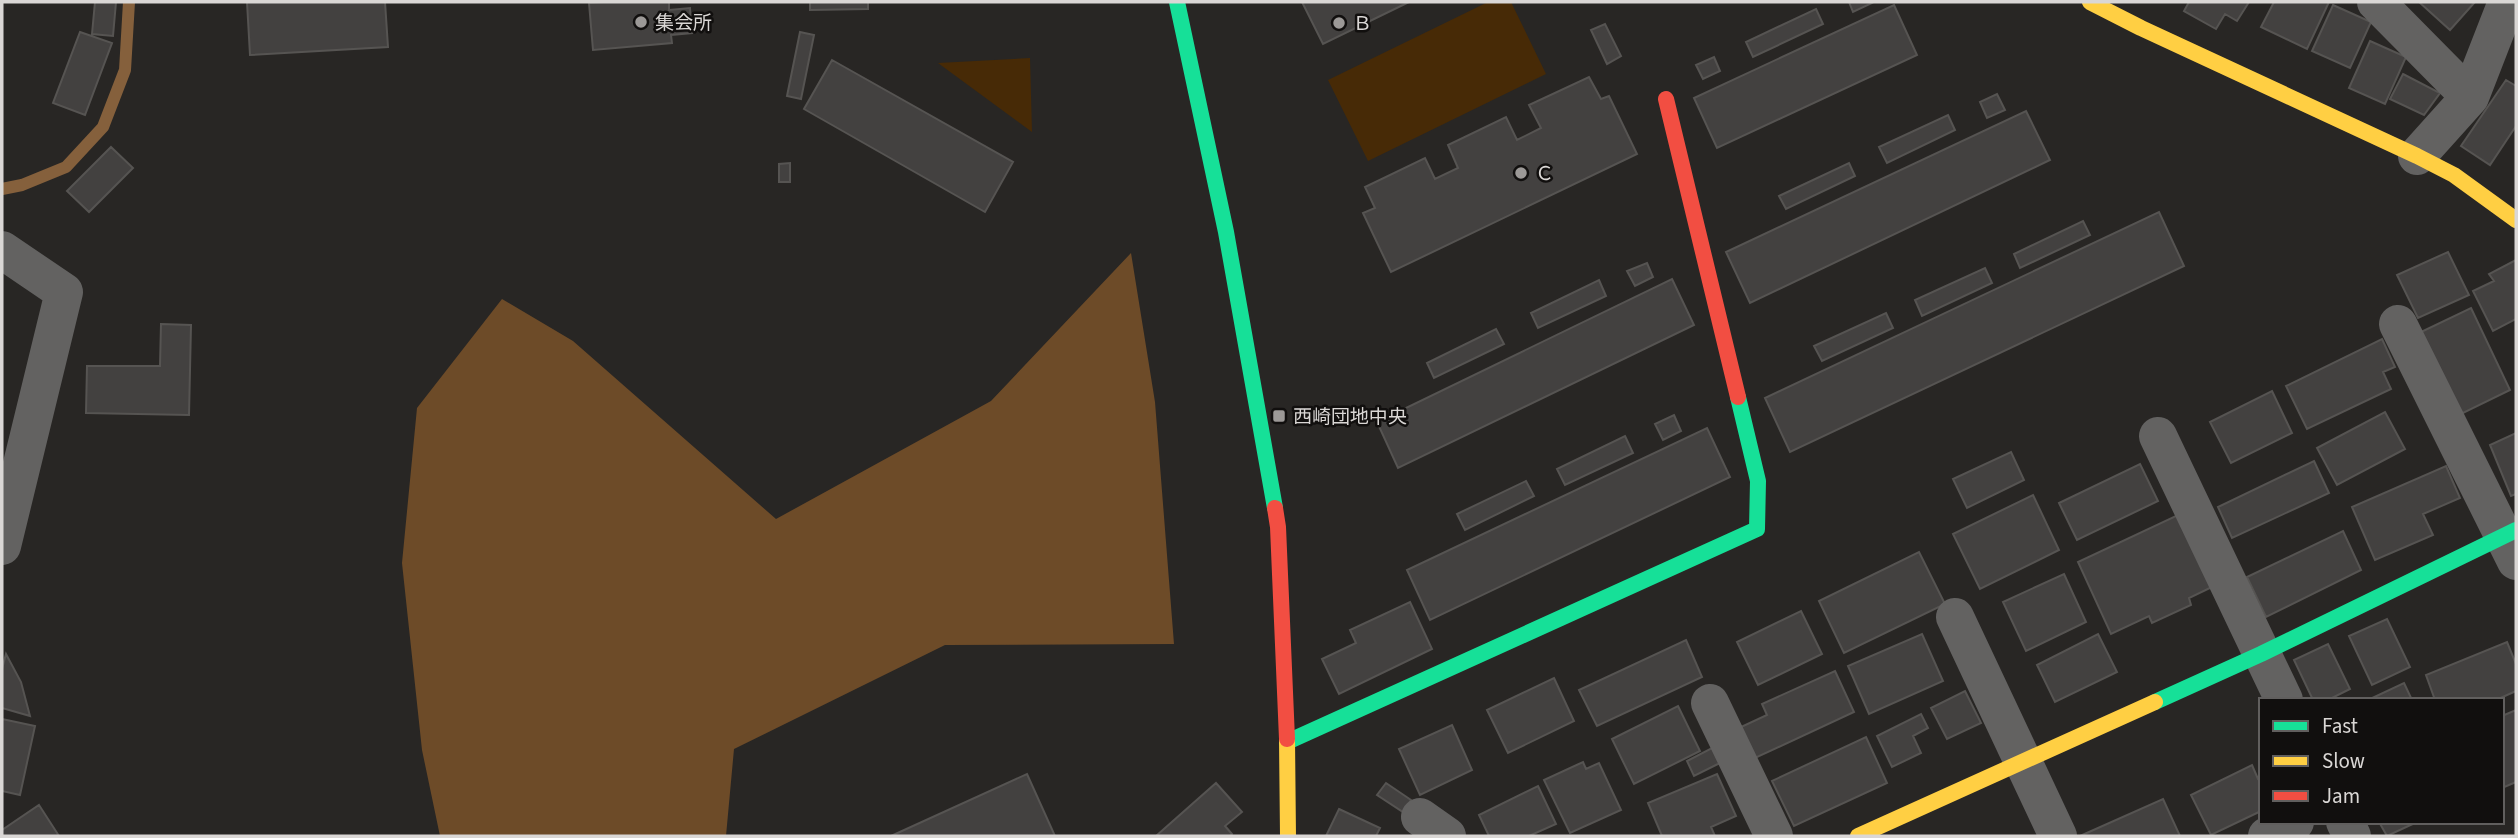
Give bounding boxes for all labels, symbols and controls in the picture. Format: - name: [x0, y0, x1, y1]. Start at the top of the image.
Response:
- place label: 集会所: [655, 10, 712, 37]
- place label: Ｂ: [1353, 11, 1372, 38]
- marker: 集会所: [633, 14, 649, 30]
- marker: Ｂ: [1331, 15, 1347, 31]
- place label: Ｃ: [1535, 161, 1554, 188]
- marker: Ｃ: [1513, 165, 1529, 181]
- place label: 西崎団地中央: [1293, 404, 1407, 431]
- marker: 西崎団地中央: [1271, 408, 1287, 424]
- legend: [2259, 698, 2504, 824]
- text: Fast: [2322, 711, 2358, 741]
- text: Slow: [2322, 746, 2365, 776]
- text: Jam: [2322, 781, 2360, 811]

